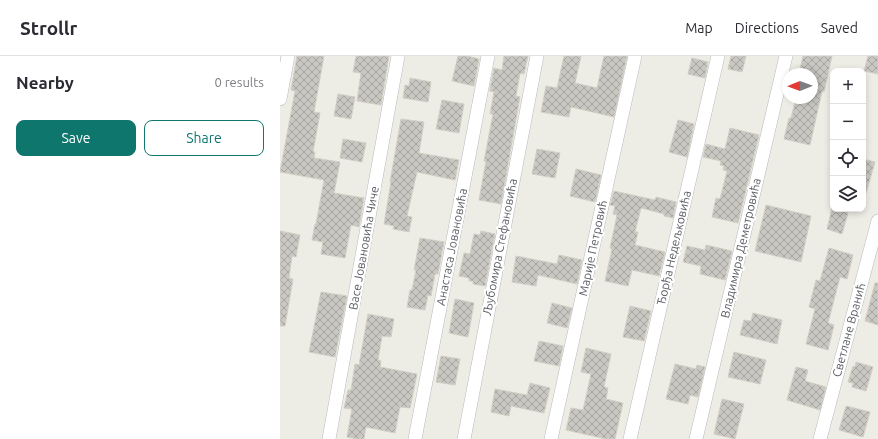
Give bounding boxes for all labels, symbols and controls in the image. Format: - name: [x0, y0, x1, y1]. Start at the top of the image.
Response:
- text: Strollr: [20, 17, 77, 39]
- text: Map: [685, 20, 713, 36]
- text: Directions: [735, 20, 799, 36]
- text: Saved: [821, 20, 858, 36]
- north arrow: [782, 68, 818, 104]
- map controls: [830, 68, 866, 212]
- button: +: [830, 68, 866, 104]
- text: Nearby: [16, 73, 74, 92]
- text: 0 results: [214, 75, 264, 89]
- button: −: [830, 104, 866, 140]
- button: Save: [16, 120, 136, 156]
- button: Share: [144, 120, 264, 156]
- button: locate: [830, 140, 866, 176]
- button: layers: [830, 176, 866, 212]
- street label: Љубомира Стефановића: [480, 177, 519, 316]
- street label: Владимира Деметровића: [718, 177, 763, 319]
- street label: Васе Јовановића Чиче: [346, 185, 381, 311]
- street label: Анастаса Јовановића: [434, 187, 469, 307]
- street label: Ђорђа Недељковића: [654, 189, 693, 306]
- street label: Марије Петровић: [576, 199, 609, 297]
- street label: Светлане Вранић: [830, 281, 867, 378]

